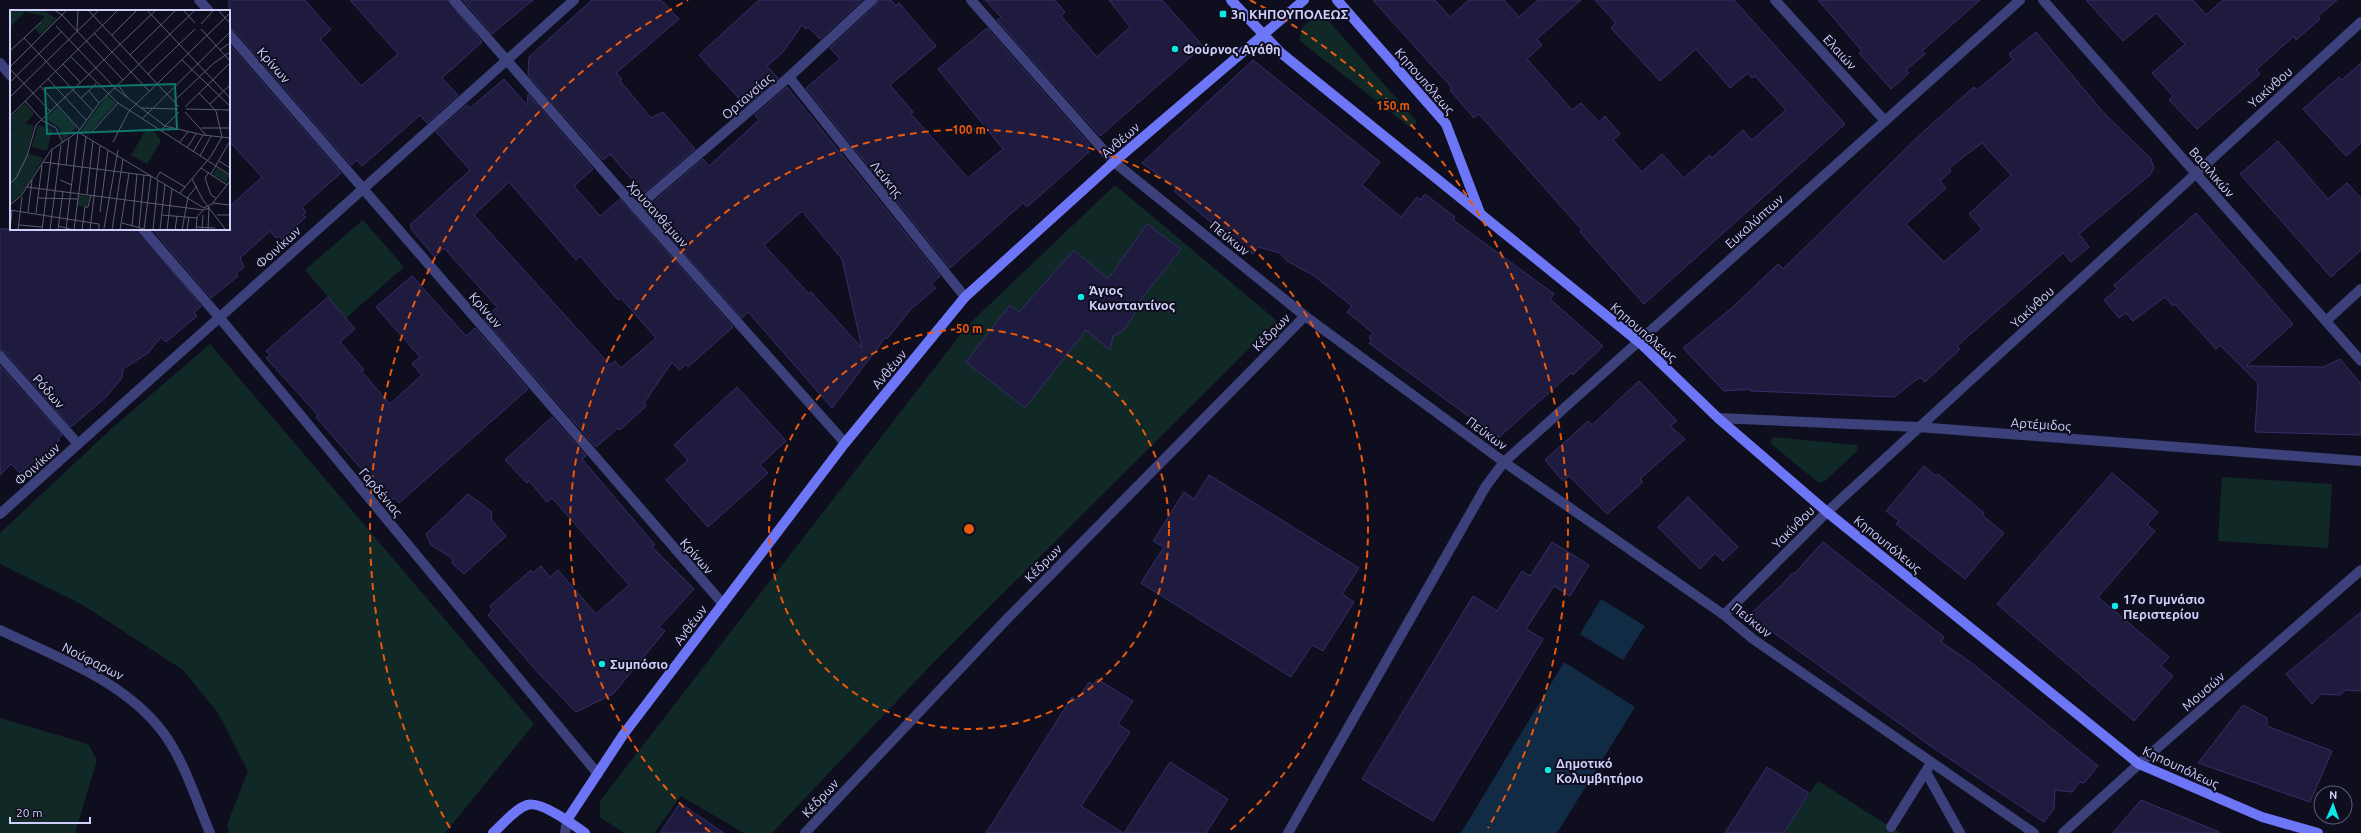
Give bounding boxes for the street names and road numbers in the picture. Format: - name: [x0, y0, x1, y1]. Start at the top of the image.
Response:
- street label: Ελαιών: [1821, 32, 1860, 73]
- street label: Κρίνων: [255, 44, 294, 86]
- street label: Κηπουπόλεως: [1392, 45, 1457, 117]
- street label: Υακίνθου: [2245, 64, 2295, 110]
- street label: Ορτανσίας: [719, 70, 776, 123]
- street label: Ανθέων: [1098, 119, 1142, 160]
- street label: Βασιλικών: [2187, 144, 2238, 200]
- street label: Λεύκης: [868, 158, 906, 200]
- street label: Χρυσανθέμων: [625, 178, 692, 250]
- street label: Ευκαλύπτων: [1722, 191, 1786, 251]
- street label: Πεύκων: [1207, 218, 1253, 259]
- street label: Φοινίκων: [253, 223, 304, 271]
- street label: Υακίνθου: [2007, 283, 2057, 331]
- street label: Κρίνων: [467, 289, 506, 331]
- street label: Κηπουπόλεως: [1608, 300, 1680, 365]
- street label: Κέδρων: [1249, 310, 1293, 354]
- street label: Ανθέων: [869, 346, 910, 391]
- street label: Ρόδων: [31, 371, 68, 411]
- street label: Πεύκων: [1464, 414, 1511, 453]
- street label: Αρτέμιδος: [2010, 415, 2072, 434]
- street label: Φοινίκων: [12, 440, 63, 488]
- street label: Γαρδένιας: [356, 465, 405, 520]
- street label: Υακίνθου: [1769, 503, 1817, 551]
- street label: Κηπουπόλεως: [1851, 513, 1925, 576]
- street label: Κρίνων: [678, 535, 717, 577]
- street label: Κέδρων: [1022, 541, 1065, 585]
- street label: Πεύκων: [1729, 600, 1775, 640]
- street label: Ανθέων: [671, 602, 710, 648]
- street label: Νούφαρων: [60, 640, 127, 683]
- street label: Μουσών: [2179, 668, 2228, 713]
- street label: Κηπουπόλεως: [2140, 743, 2221, 792]
- street label: Κέδρων: [799, 776, 842, 820]

